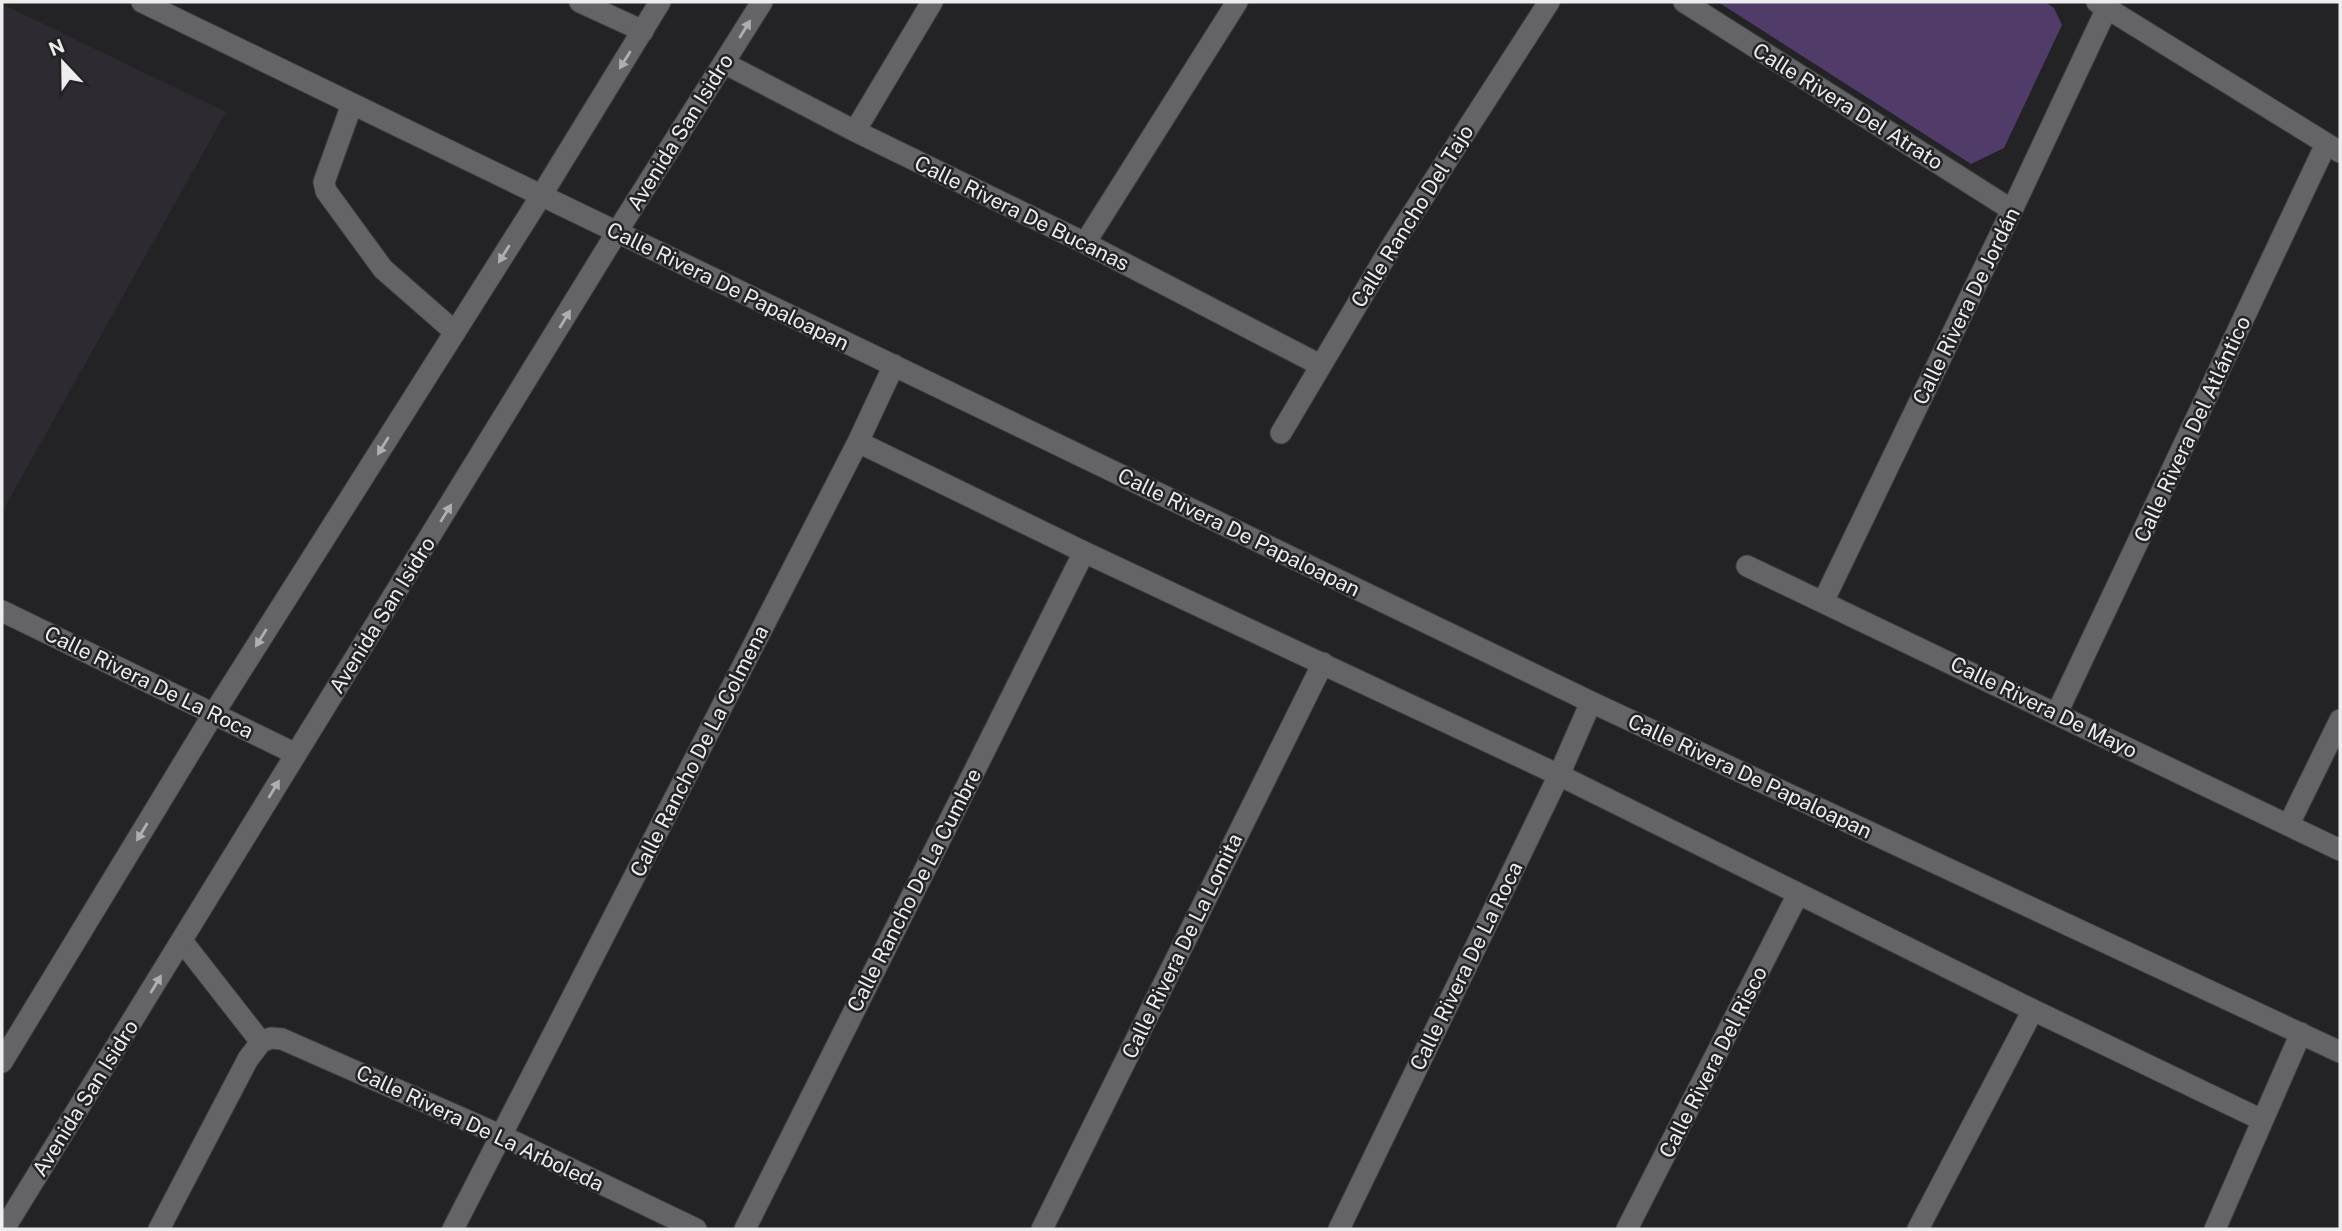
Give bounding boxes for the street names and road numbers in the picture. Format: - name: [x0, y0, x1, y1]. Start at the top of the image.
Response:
- street label: Calle Rivera Del Atrato: [1748, 37, 1948, 175]
- street label: Avenida San Isidro: [622, 49, 738, 215]
- street label: Calle Rancho Del Tajo: [1346, 120, 1478, 312]
- street label: Calle Rivera De Bucanas: [911, 150, 1133, 276]
- street label: Calle Rivera De Jordán: [1907, 203, 2025, 409]
- street label: Calle Rivera De Papaloapan: [603, 216, 853, 356]
- street label: Calle Rivera Del Atlántico: [2129, 312, 2255, 546]
- street label: Calle Rivera De Papaloapan: [1114, 462, 1364, 602]
- street label: Avenida San Isidro: [324, 532, 440, 698]
- street label: Calle Rivera De La Roca: [40, 621, 258, 743]
- street label: Calle Rancho De La Colmena: [625, 621, 773, 881]
- street label: Calle Rivera De Mayo: [1946, 651, 2142, 763]
- street label: Calle Rivera De Papaloapan: [1624, 708, 1876, 844]
- street label: Calle Rancho De La Cumbre: [842, 764, 986, 1016]
- street label: Calle Rivera De La Lomita: [1117, 829, 1247, 1063]
- street label: Calle Rivera De La Roca: [1405, 857, 1527, 1075]
- street label: Calle Rivera Del Risco: [1654, 962, 1772, 1162]
- street label: Avenida San Isidro: [27, 1015, 143, 1181]
- street label: Calle Rivera De La Arboleda: [352, 1060, 608, 1196]

